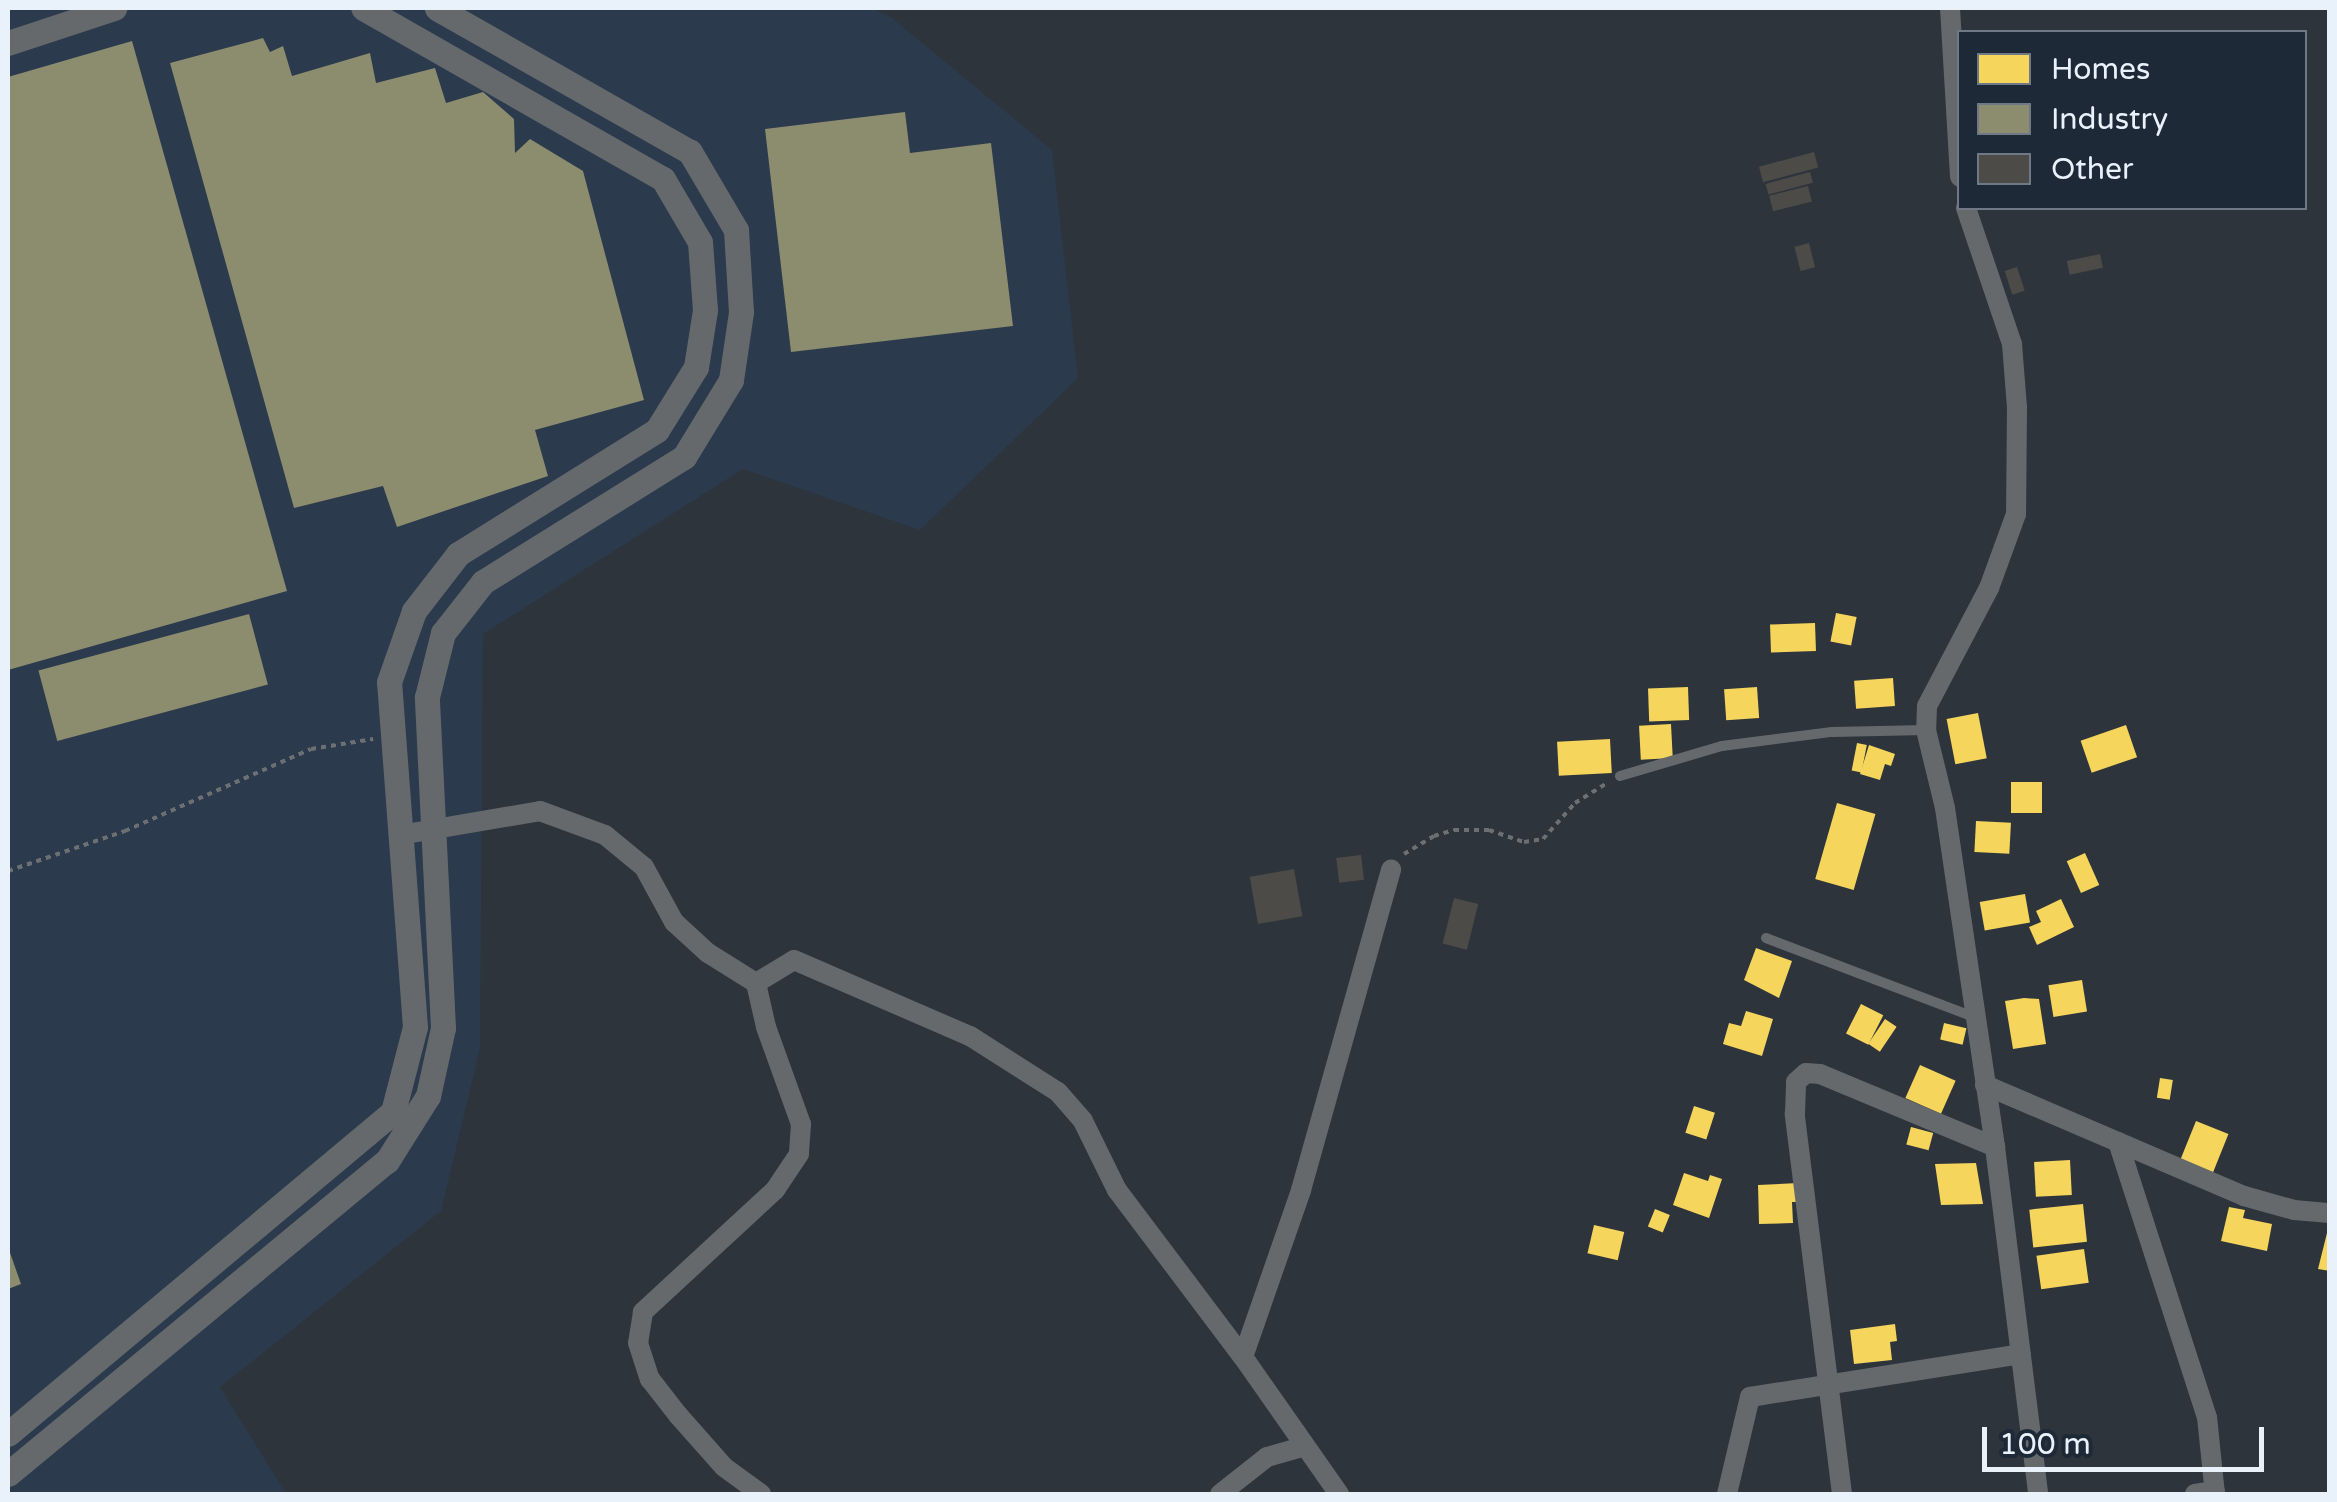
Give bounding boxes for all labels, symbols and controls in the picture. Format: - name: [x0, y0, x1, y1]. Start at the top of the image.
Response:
- legend: [1957, 30, 2307, 210]
- text: Homes: [2051, 51, 2150, 88]
- text: Industry: [2051, 101, 2168, 138]
- text: Other: [2051, 151, 2134, 188]
- scale bar: [1987, 1407, 2270, 1469]
- text: 100 m: [1999, 1426, 2091, 1463]

